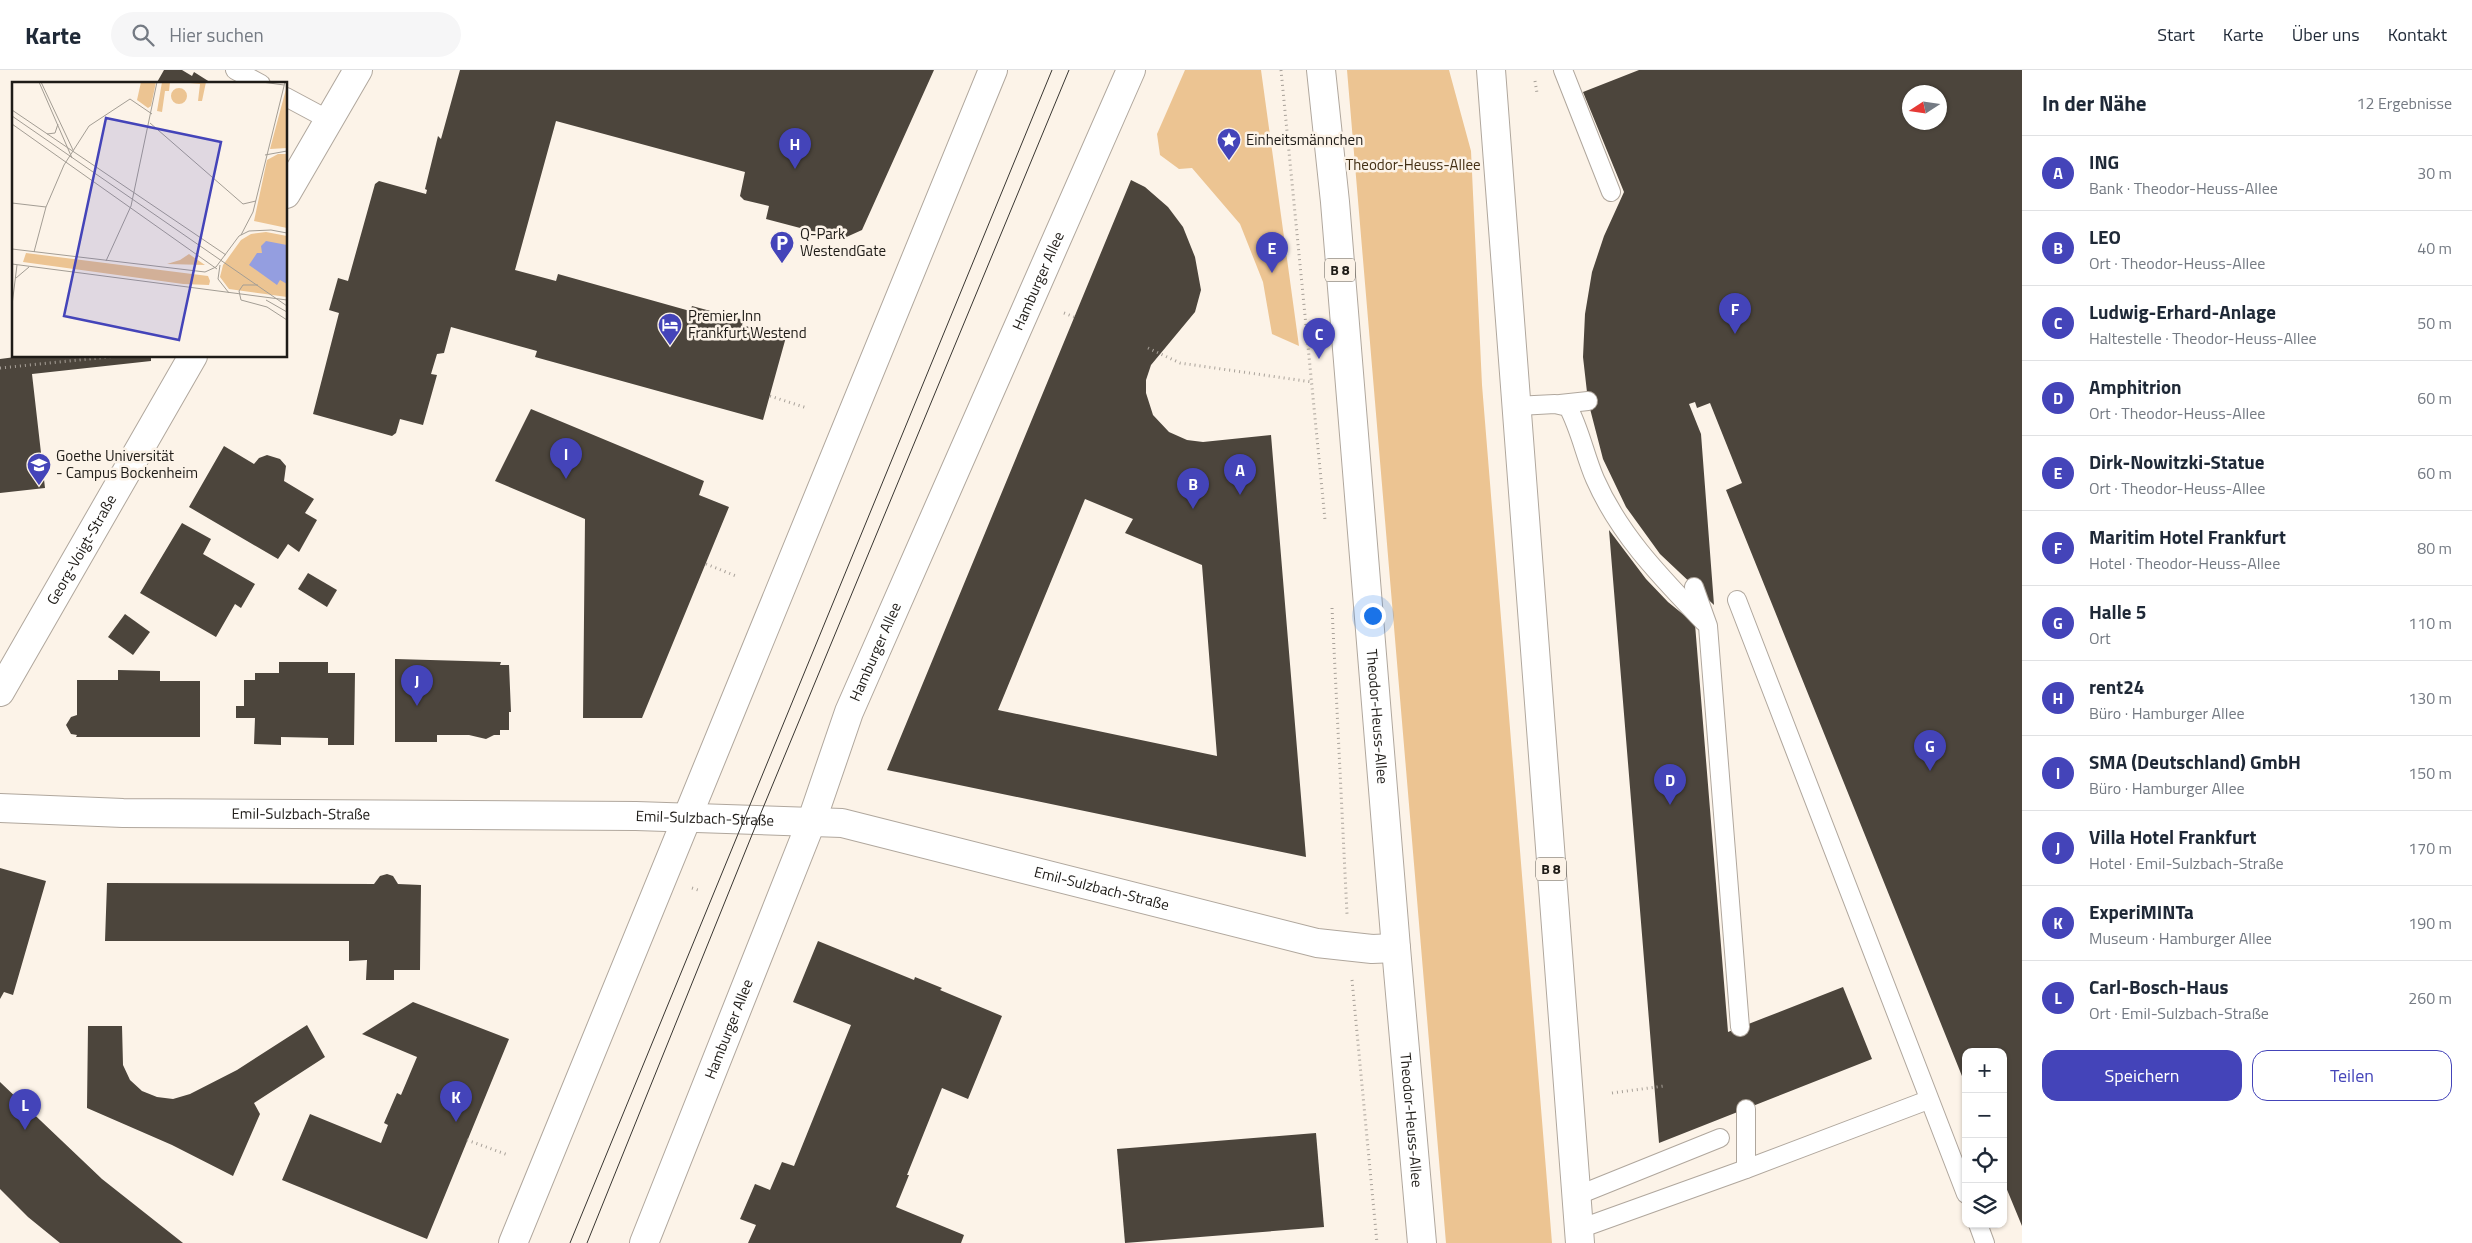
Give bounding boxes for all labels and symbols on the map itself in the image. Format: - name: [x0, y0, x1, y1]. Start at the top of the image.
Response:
- inset map: [12, 82, 288, 358]
- north arrow: [1902, 85, 1947, 130]
- place icon: Einheitsmännchen: [1216, 127, 1242, 161]
- pin: H: [779, 128, 811, 169]
- place label: Einheitsmännchen: [1246, 128, 1363, 151]
- park label: Theodor-Heuss-Allee: [1345, 153, 1481, 176]
- place label: Q-Park WestendGate: [800, 222, 886, 262]
- street label: Hamburger Allee: [1006, 228, 1070, 334]
- parking icon: Q-Park WestendGate: [769, 230, 795, 264]
- pin: E: [1256, 232, 1288, 273]
- road number: B 8: [1325, 258, 1355, 282]
- pin: F: [1719, 293, 1751, 334]
- place label: Premier Inn Frankfurt Westend: [688, 304, 807, 344]
- hotel icon: Premier Inn Frankfurt Westend: [657, 312, 683, 346]
- pin: C: [1303, 318, 1335, 359]
- pin: I: [550, 438, 582, 479]
- place label: Goethe Universität - Campus Bockenheim: [56, 444, 198, 484]
- school or university icon: Goethe Universität - Campus Bockenheim: [26, 452, 52, 486]
- pin: A: [1224, 454, 1256, 495]
- pin: B: [1177, 468, 1209, 509]
- street label: Georg-Voigt-Straße: [40, 490, 122, 609]
- street label: Hamburger Allee: [843, 598, 907, 705]
- your location: [1360, 603, 1386, 629]
- street label: Theodor-Heuss-Allee: [1361, 648, 1395, 785]
- pin: J: [401, 665, 433, 706]
- pin: G: [1914, 730, 1946, 771]
- pin: D: [1654, 764, 1686, 805]
- street label: Emil-Sulzbach-Straße: [232, 802, 370, 825]
- street label: Emil-Sulzbach-Straße: [635, 804, 774, 832]
- road number: B 8: [1536, 858, 1566, 881]
- street label: Emil-Sulzbach-Straße: [1032, 860, 1172, 916]
- street label: Hamburger Allee: [698, 976, 759, 1083]
- street label: Theodor-Heuss-Allee: [1394, 1052, 1429, 1188]
- pin: K: [440, 1081, 472, 1122]
- pin: L: [9, 1089, 41, 1130]

